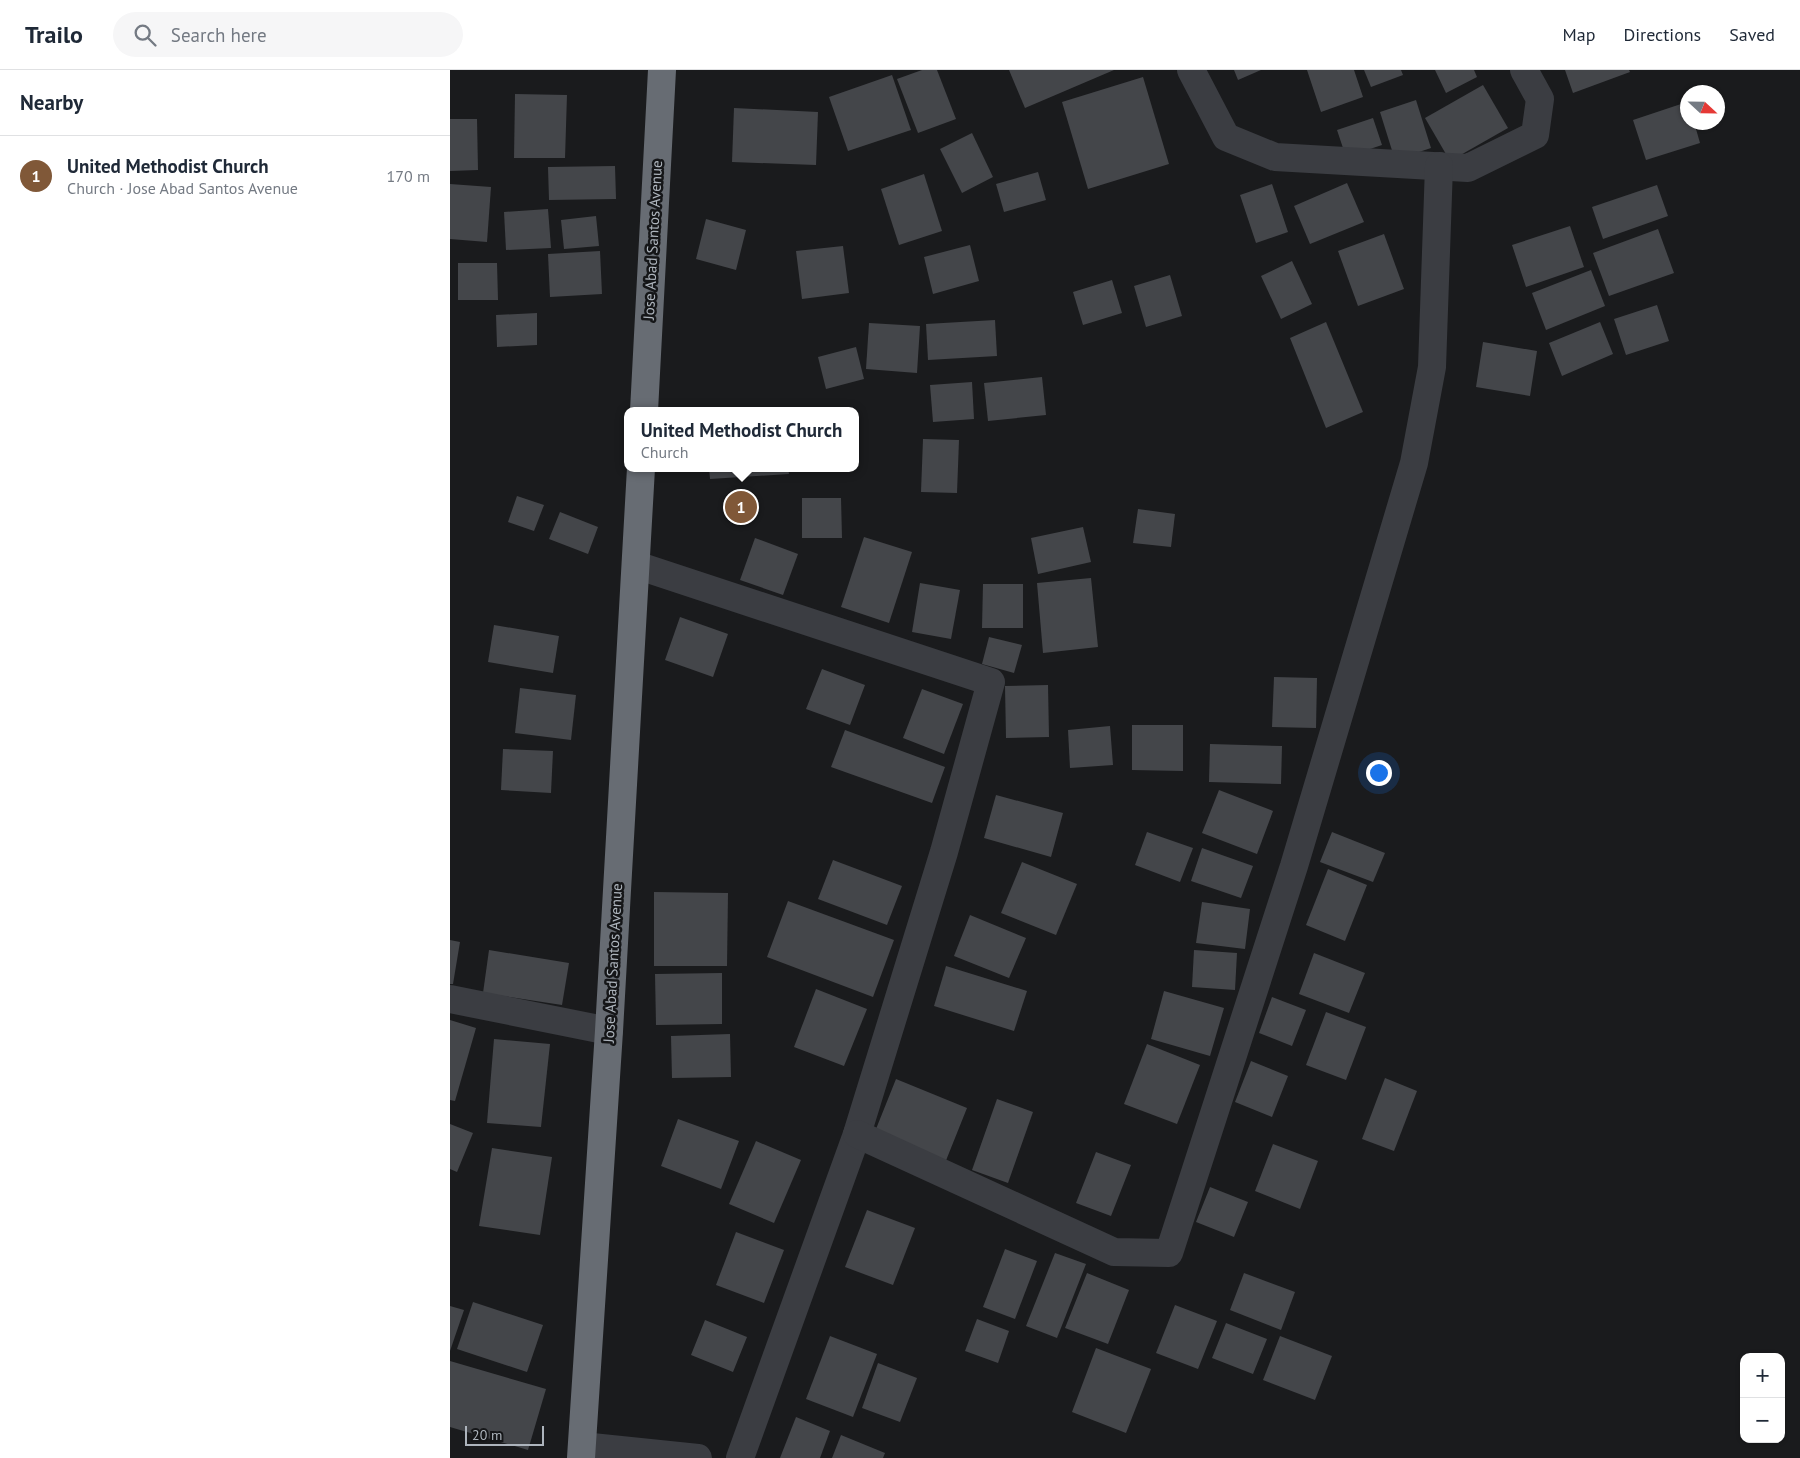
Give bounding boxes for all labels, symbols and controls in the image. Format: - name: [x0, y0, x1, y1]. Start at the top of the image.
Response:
- search box: [113, 12, 463, 57]
- text: Trailo: [25, 19, 83, 50]
- icon: search: [131, 21, 159, 49]
- text: Search here: [171, 23, 267, 47]
- text: Map: [1563, 23, 1595, 46]
- text: Directions: [1623, 23, 1701, 46]
- text: Saved: [1729, 23, 1775, 46]
- north arrow: [1680, 85, 1725, 130]
- text: Nearby: [20, 89, 83, 116]
- text: United Methodist Church: [67, 154, 269, 178]
- street label: Jose Abad Santos Avenue: [639, 160, 666, 321]
- text: 1: [31, 166, 41, 186]
- text: 170 m: [387, 166, 430, 186]
- text: Church · Jose Abad Santos Avenue: [67, 178, 298, 198]
- popup: [624, 407, 859, 472]
- text: United Methodist Church: [641, 418, 842, 442]
- text: Church: [641, 442, 689, 462]
- pin: 1: [725, 488, 757, 526]
- your location: [1366, 760, 1392, 786]
- street label: Jose Abad Santos Avenue: [599, 883, 626, 1044]
- map controls: [1740, 1353, 1785, 1443]
- button: +: [1740, 1353, 1785, 1398]
- button: −: [1740, 1398, 1785, 1443]
- scale bar: [465, 1423, 544, 1446]
- text: 20 m: [472, 1426, 502, 1444]

